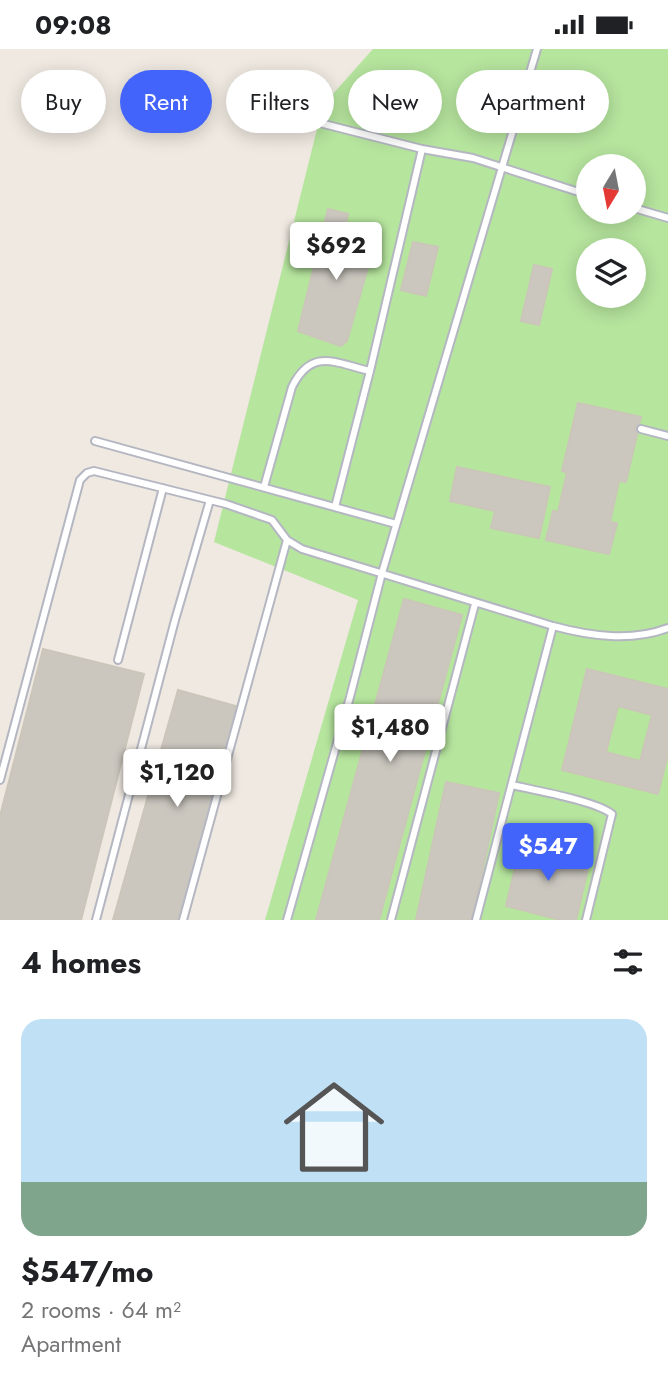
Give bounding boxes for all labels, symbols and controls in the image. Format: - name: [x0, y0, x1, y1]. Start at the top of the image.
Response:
- text: 09:08: [35, 6, 112, 44]
- chip: Buy: [21, 70, 106, 133]
- chip: Rent: [120, 70, 212, 133]
- chip: Filters: [226, 70, 334, 133]
- chip: New: [348, 70, 442, 133]
- chip: Apartment: [456, 70, 609, 133]
- north arrow: [576, 154, 646, 224]
- map controls: [576, 154, 646, 308]
- pin: $692: [295, 223, 377, 282]
- text: $692: [306, 228, 366, 262]
- button: layers: [576, 238, 646, 308]
- pin: $1,480: [333, 705, 447, 764]
- text: $1,480: [350, 710, 430, 744]
- pin: $1,120: [120, 749, 234, 809]
- text: $1,120: [139, 755, 215, 789]
- pin: $547: [507, 823, 589, 883]
- text: $547: [518, 829, 578, 863]
- text: 4 homes: [21, 941, 141, 984]
- icon: filters: [609, 943, 647, 981]
- icon: home: [271, 1064, 397, 1190]
- text: $547/mo: [21, 1250, 153, 1293]
- text: 2 rooms · 64 m²: [21, 1293, 181, 1327]
- text: Apartment: [21, 1327, 121, 1361]

